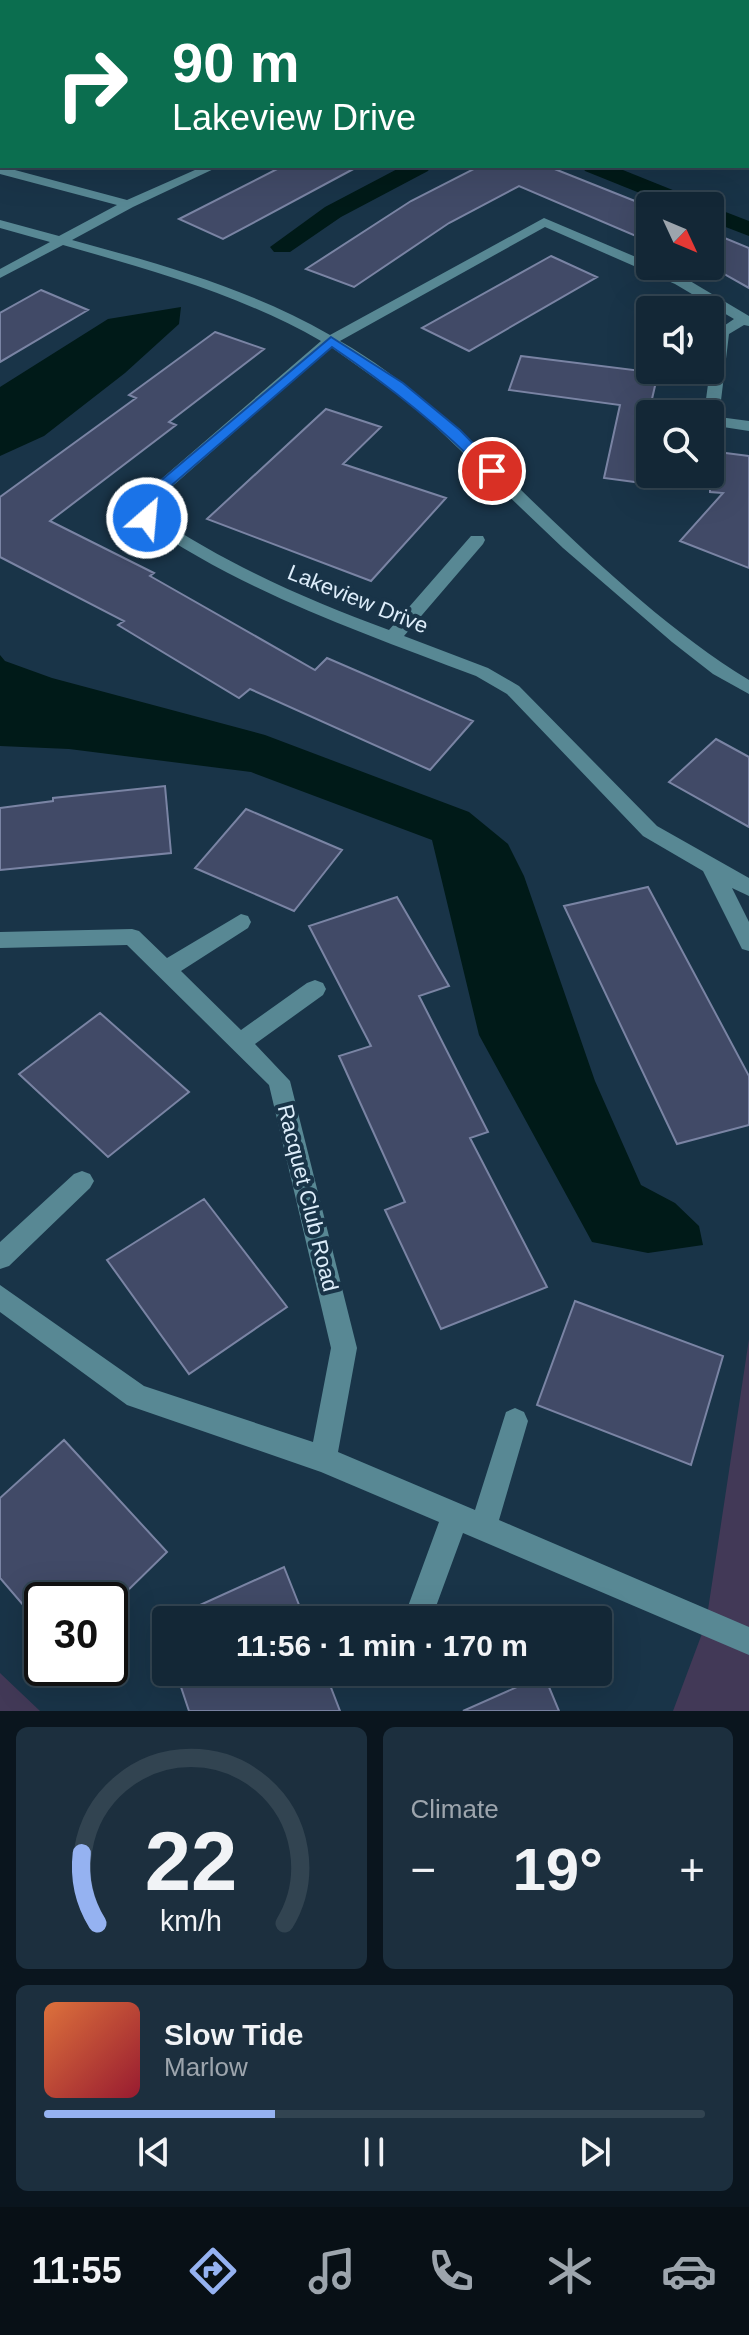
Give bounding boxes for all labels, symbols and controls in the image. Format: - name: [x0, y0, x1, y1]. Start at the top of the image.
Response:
- text: 90 m: [172, 31, 300, 94]
- icon: right: [40, 32, 144, 136]
- text: Lakeview Drive: [172, 97, 416, 138]
- north arrow: [636, 192, 724, 280]
- map controls: [636, 192, 724, 488]
- button: sound: [636, 296, 724, 384]
- button: search: [636, 400, 724, 488]
- pin: [458, 437, 526, 505]
- icon: arrive: [470, 449, 514, 493]
- position arrow: [105, 476, 189, 560]
- street label: Lakeview Drive: [284, 559, 432, 639]
- street label: Racquet Club Road: [273, 1102, 343, 1294]
- speed limit sign: 30: [24, 1582, 128, 1686]
- text: 11:56 · 1 min · 170 m: [236, 1629, 528, 1662]
- text: Climate: [411, 1794, 499, 1824]
- text: 22: [145, 1815, 238, 1908]
- text: 19°: [512, 1836, 603, 1903]
- text: −: [411, 1845, 436, 1894]
- text: +: [679, 1845, 705, 1894]
- text: km/h: [160, 1905, 222, 1937]
- text: Slow Tide: [164, 2018, 303, 2051]
- text: Marlow: [164, 2052, 248, 2082]
- icon: previous: [132, 2130, 176, 2174]
- icon: pause: [352, 2130, 396, 2174]
- icon: next: [573, 2130, 617, 2174]
- icon: directions: [185, 2243, 241, 2299]
- icon: music: [304, 2243, 360, 2299]
- icon: phone: [423, 2243, 479, 2299]
- icon: climate: [542, 2243, 598, 2299]
- icon: car: [661, 2243, 717, 2299]
- text: 11:55: [32, 2250, 122, 2291]

